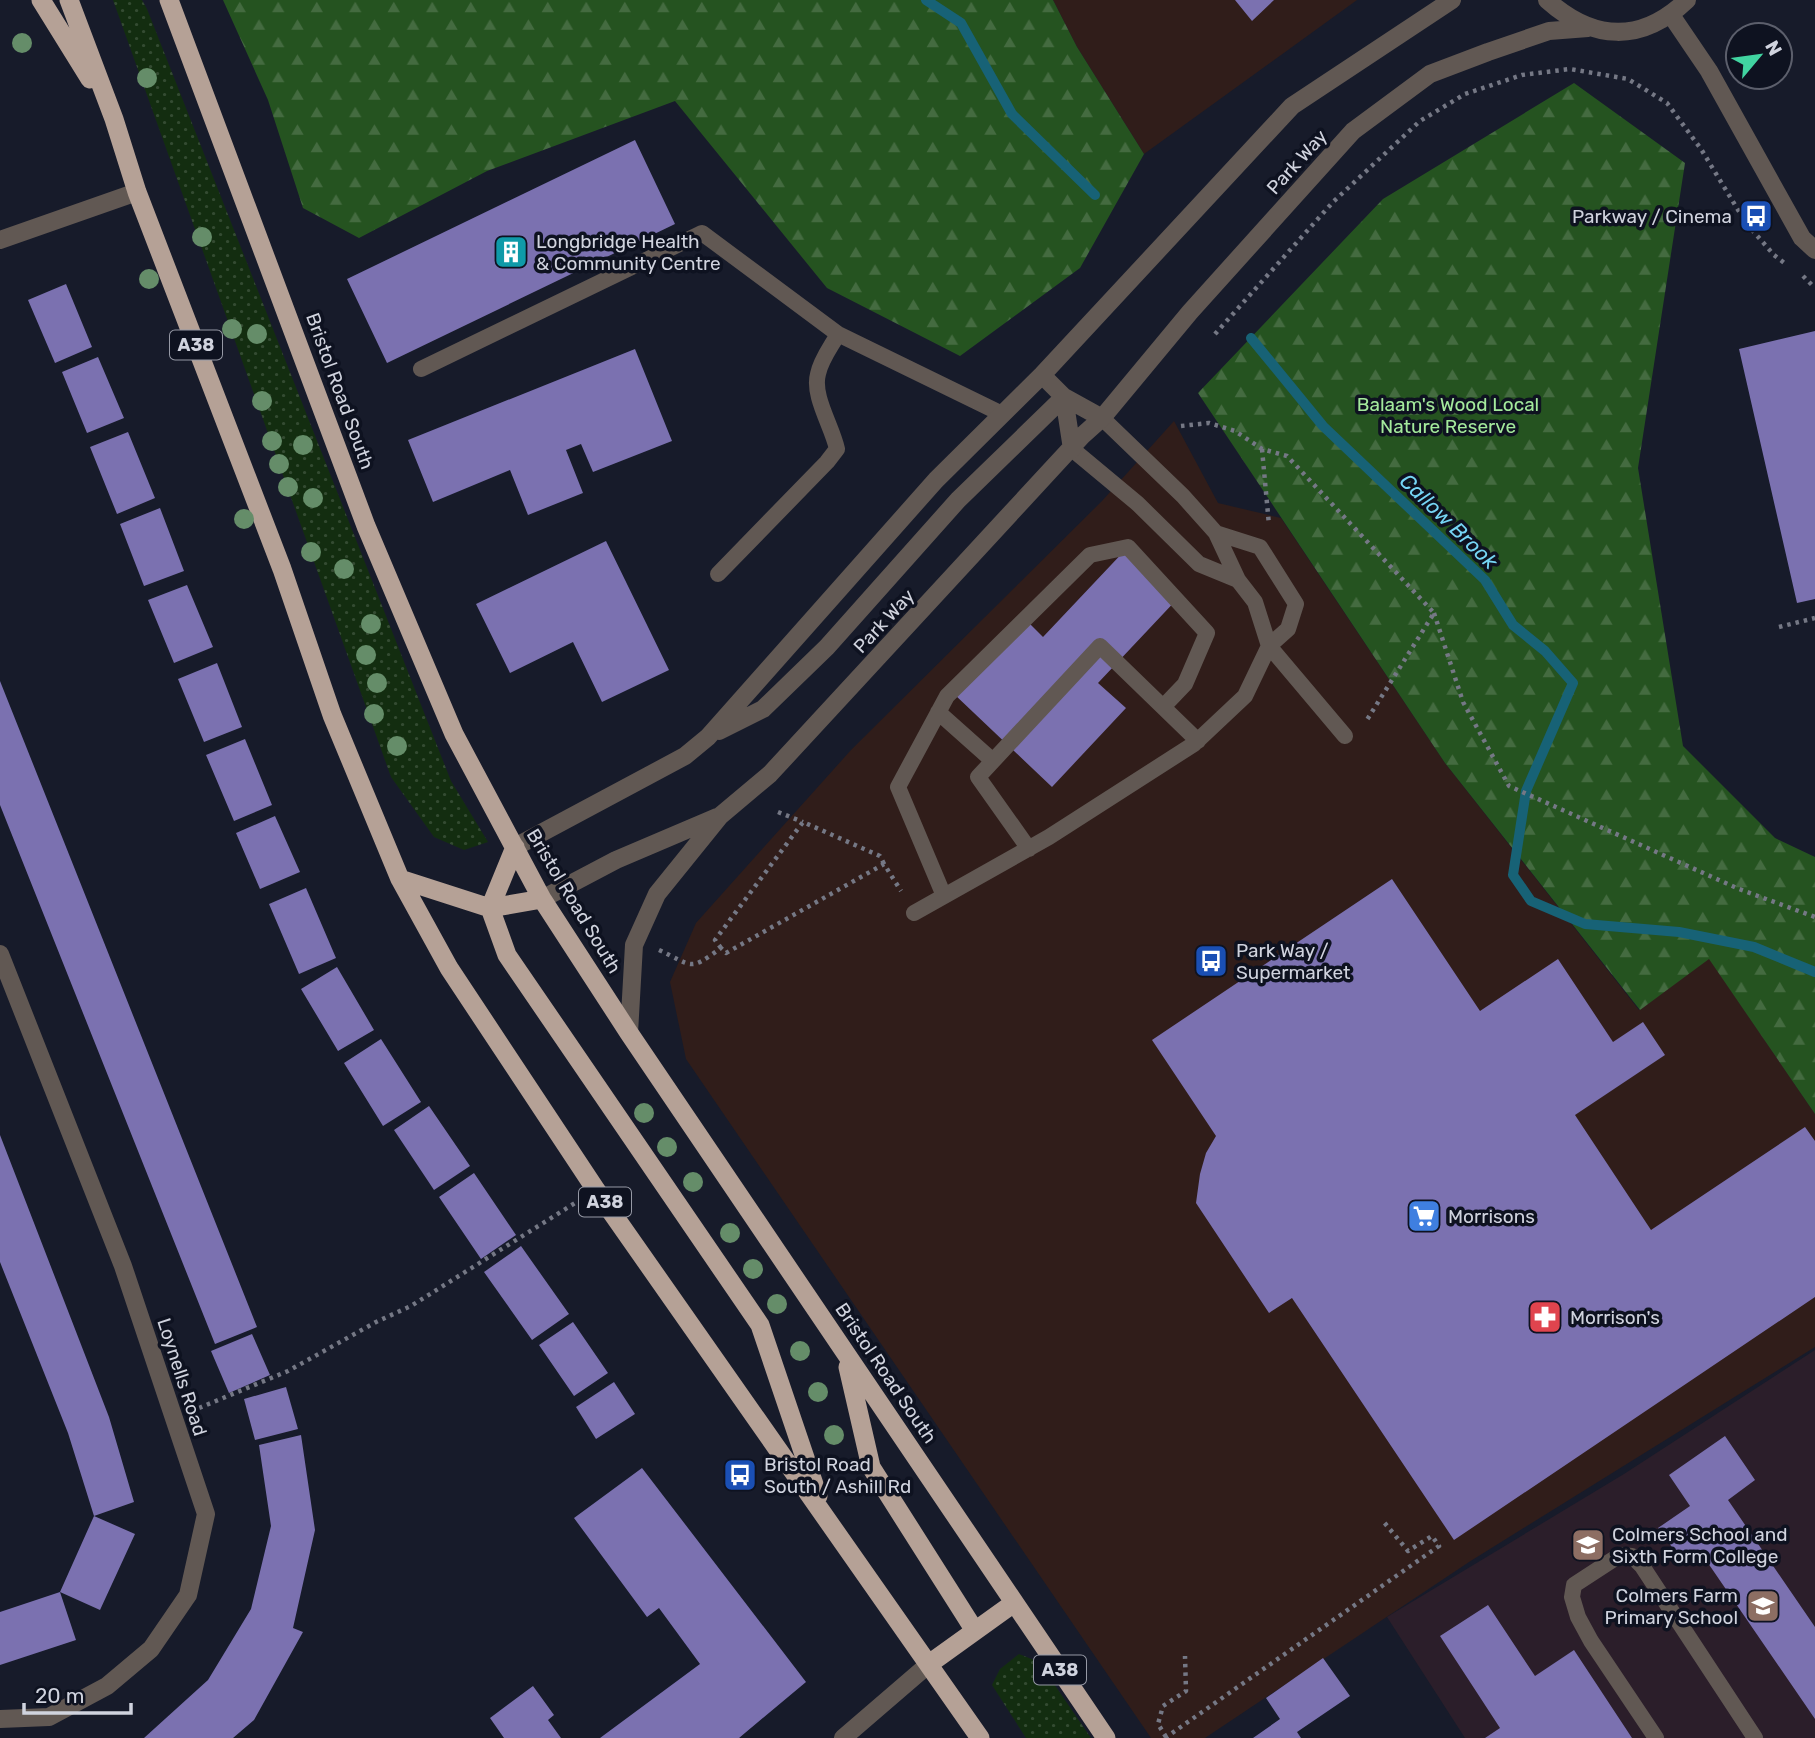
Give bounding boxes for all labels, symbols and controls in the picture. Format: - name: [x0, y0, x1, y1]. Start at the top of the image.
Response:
- north arrow: [1724, 21, 1794, 91]
- text: N: [1760, 36, 1787, 60]
- street label: Park Way: [1262, 125, 1332, 199]
- bus stop icon: Parkway / Cinema: [1737, 197, 1775, 235]
- place label: Parkway / Cinema: [1572, 205, 1732, 228]
- place label: Longbridge Health & Community Centre: [536, 230, 721, 275]
- building icon: Longbridge Health & Community Centre: [492, 233, 530, 271]
- street label: Bristol Road South: [301, 310, 379, 472]
- road number: A38: [170, 330, 222, 360]
- park label: Balaam's Wood Local Nature Reserve: [1357, 393, 1539, 438]
- water label: Callow Brook: [1395, 468, 1504, 575]
- street label: Park Way: [849, 584, 919, 658]
- street label: Bristol Road South: [522, 825, 626, 977]
- place label: Park Way / Supermarket: [1236, 939, 1351, 984]
- bus stop icon: Park Way / Supermarket: [1192, 942, 1230, 980]
- road number: A38: [579, 1188, 631, 1217]
- supermarket icon: Morrisons: [1405, 1197, 1443, 1235]
- place label: Morrisons: [1448, 1205, 1535, 1228]
- street label: Bristol Road South: [830, 1298, 942, 1448]
- pharmacy icon: Morrison's: [1526, 1298, 1564, 1336]
- place label: Morrison's: [1570, 1306, 1660, 1329]
- street label: Loynells Road: [152, 1315, 212, 1439]
- place label: Bristol Road South / Ashill Rd: [764, 1453, 911, 1498]
- bus stop icon: Bristol Road South / Ashill Rd: [721, 1456, 759, 1494]
- place label: Colmers School and Sixth Form College: [1612, 1523, 1788, 1568]
- school or university icon: Colmers School and Sixth Form College: [1569, 1526, 1607, 1564]
- place label: Colmers Farm Primary School: [1604, 1584, 1738, 1629]
- school or university icon: Colmers Farm Primary School: [1744, 1587, 1782, 1625]
- road number: A38: [1034, 1656, 1086, 1685]
- scale bar: [24, 1672, 131, 1716]
- text: 20 m: [35, 1683, 84, 1708]

